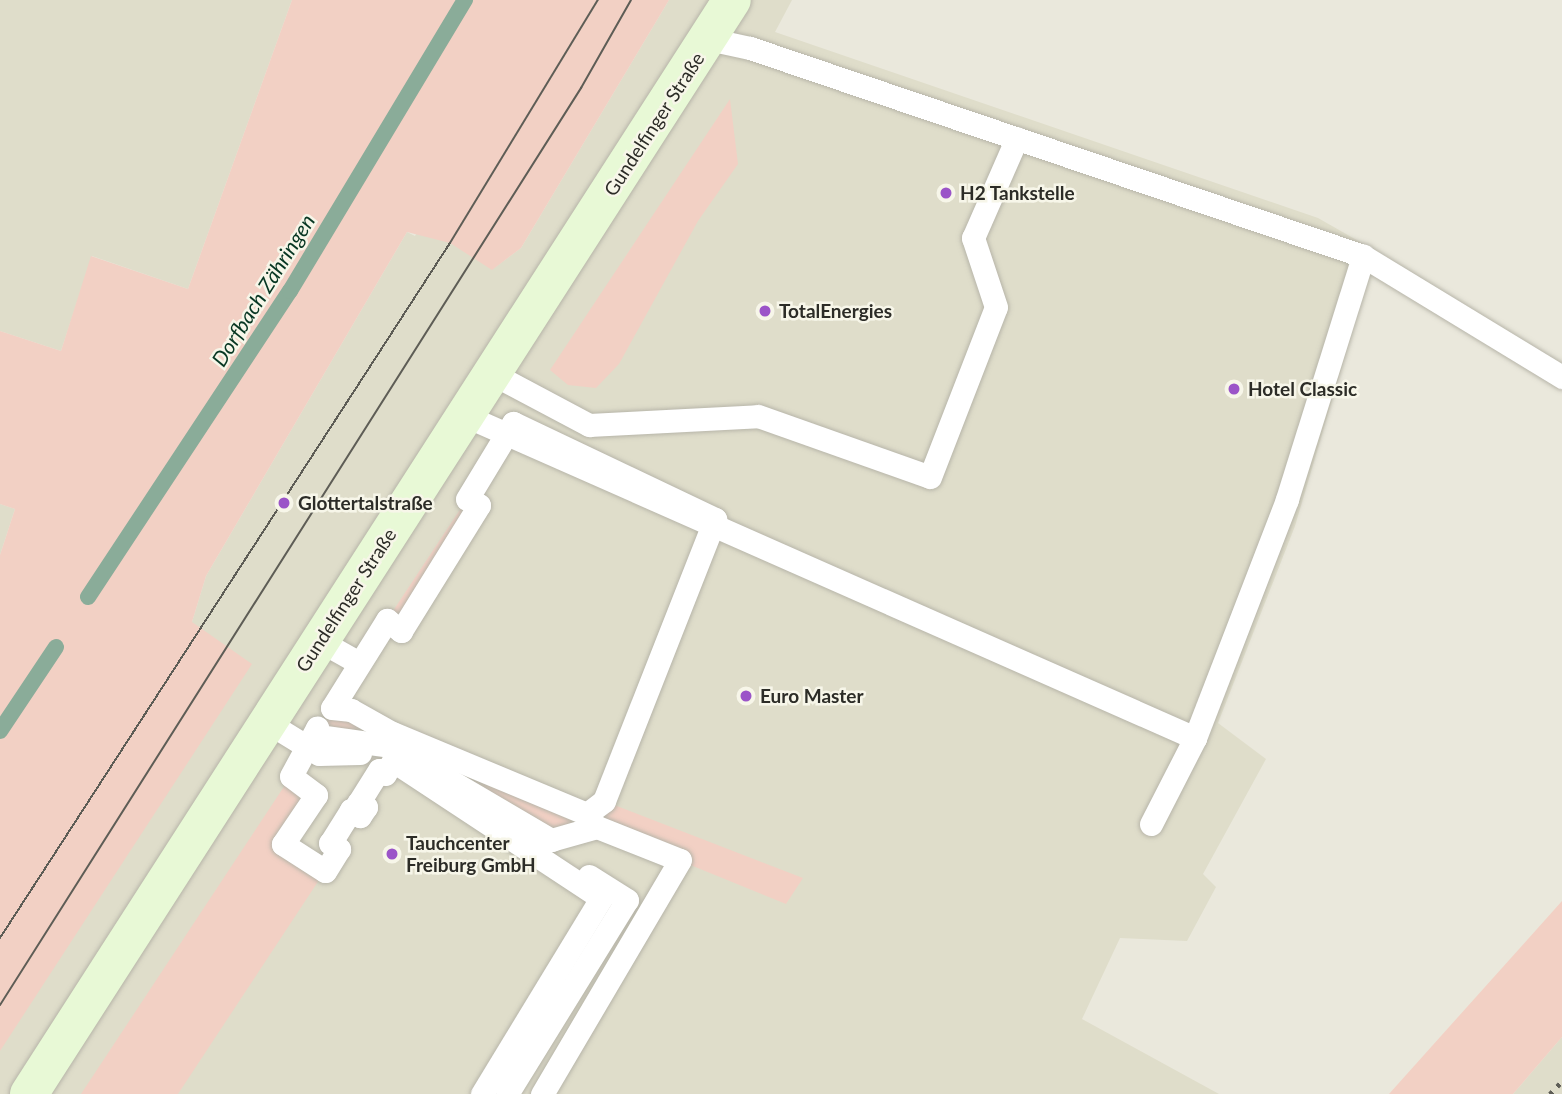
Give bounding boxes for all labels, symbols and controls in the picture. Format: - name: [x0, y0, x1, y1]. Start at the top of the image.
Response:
- street label: Gundelfinger Straße: [599, 48, 709, 200]
- place label: H2 Tankstelle: [960, 182, 1075, 204]
- marker: H2 Tankstelle: [938, 185, 954, 201]
- water label: Dorfbach Zähringen: [206, 209, 320, 371]
- place label: TotalEnergies: [779, 300, 892, 322]
- marker: TotalEnergies: [757, 303, 773, 319]
- place label: Hotel Classic: [1248, 378, 1357, 400]
- marker: Hotel Classic: [1226, 381, 1242, 397]
- place label: Glottertalstraße: [298, 492, 433, 514]
- marker: Glottertalstraße: [276, 495, 292, 511]
- street label: Gundelfinger Straße: [291, 524, 401, 676]
- place label: Euro Master: [760, 685, 864, 707]
- marker: Euro Master: [738, 688, 754, 704]
- place label: Tauchcenter Freiburg GmbH: [406, 832, 536, 876]
- marker: Tauchcenter Freiburg GmbH: [384, 846, 400, 862]

